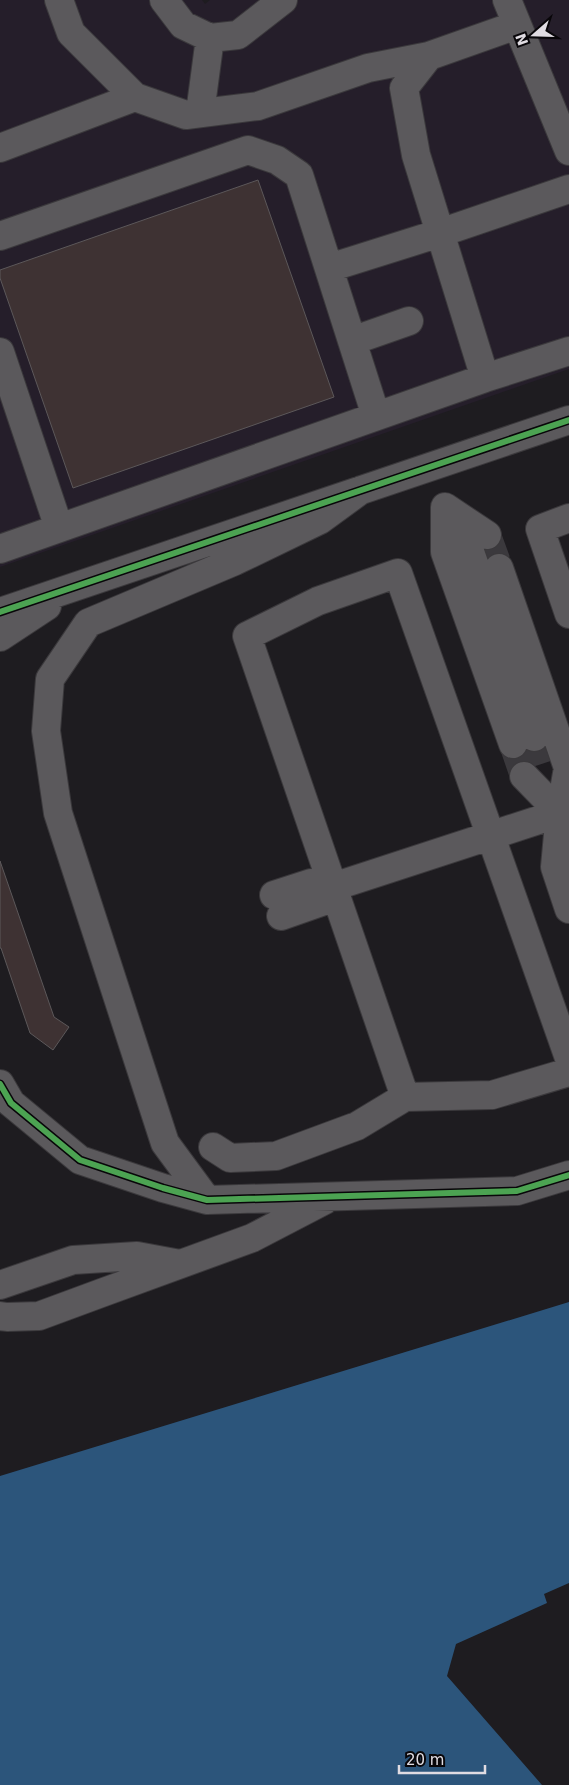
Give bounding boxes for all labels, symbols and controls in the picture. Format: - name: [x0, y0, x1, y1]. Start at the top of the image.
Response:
- north arrow: [509, 10, 559, 60]
- text: N: [512, 31, 531, 48]
- scale bar: [399, 1742, 485, 1774]
- text: 20 m: [406, 1751, 444, 1769]

